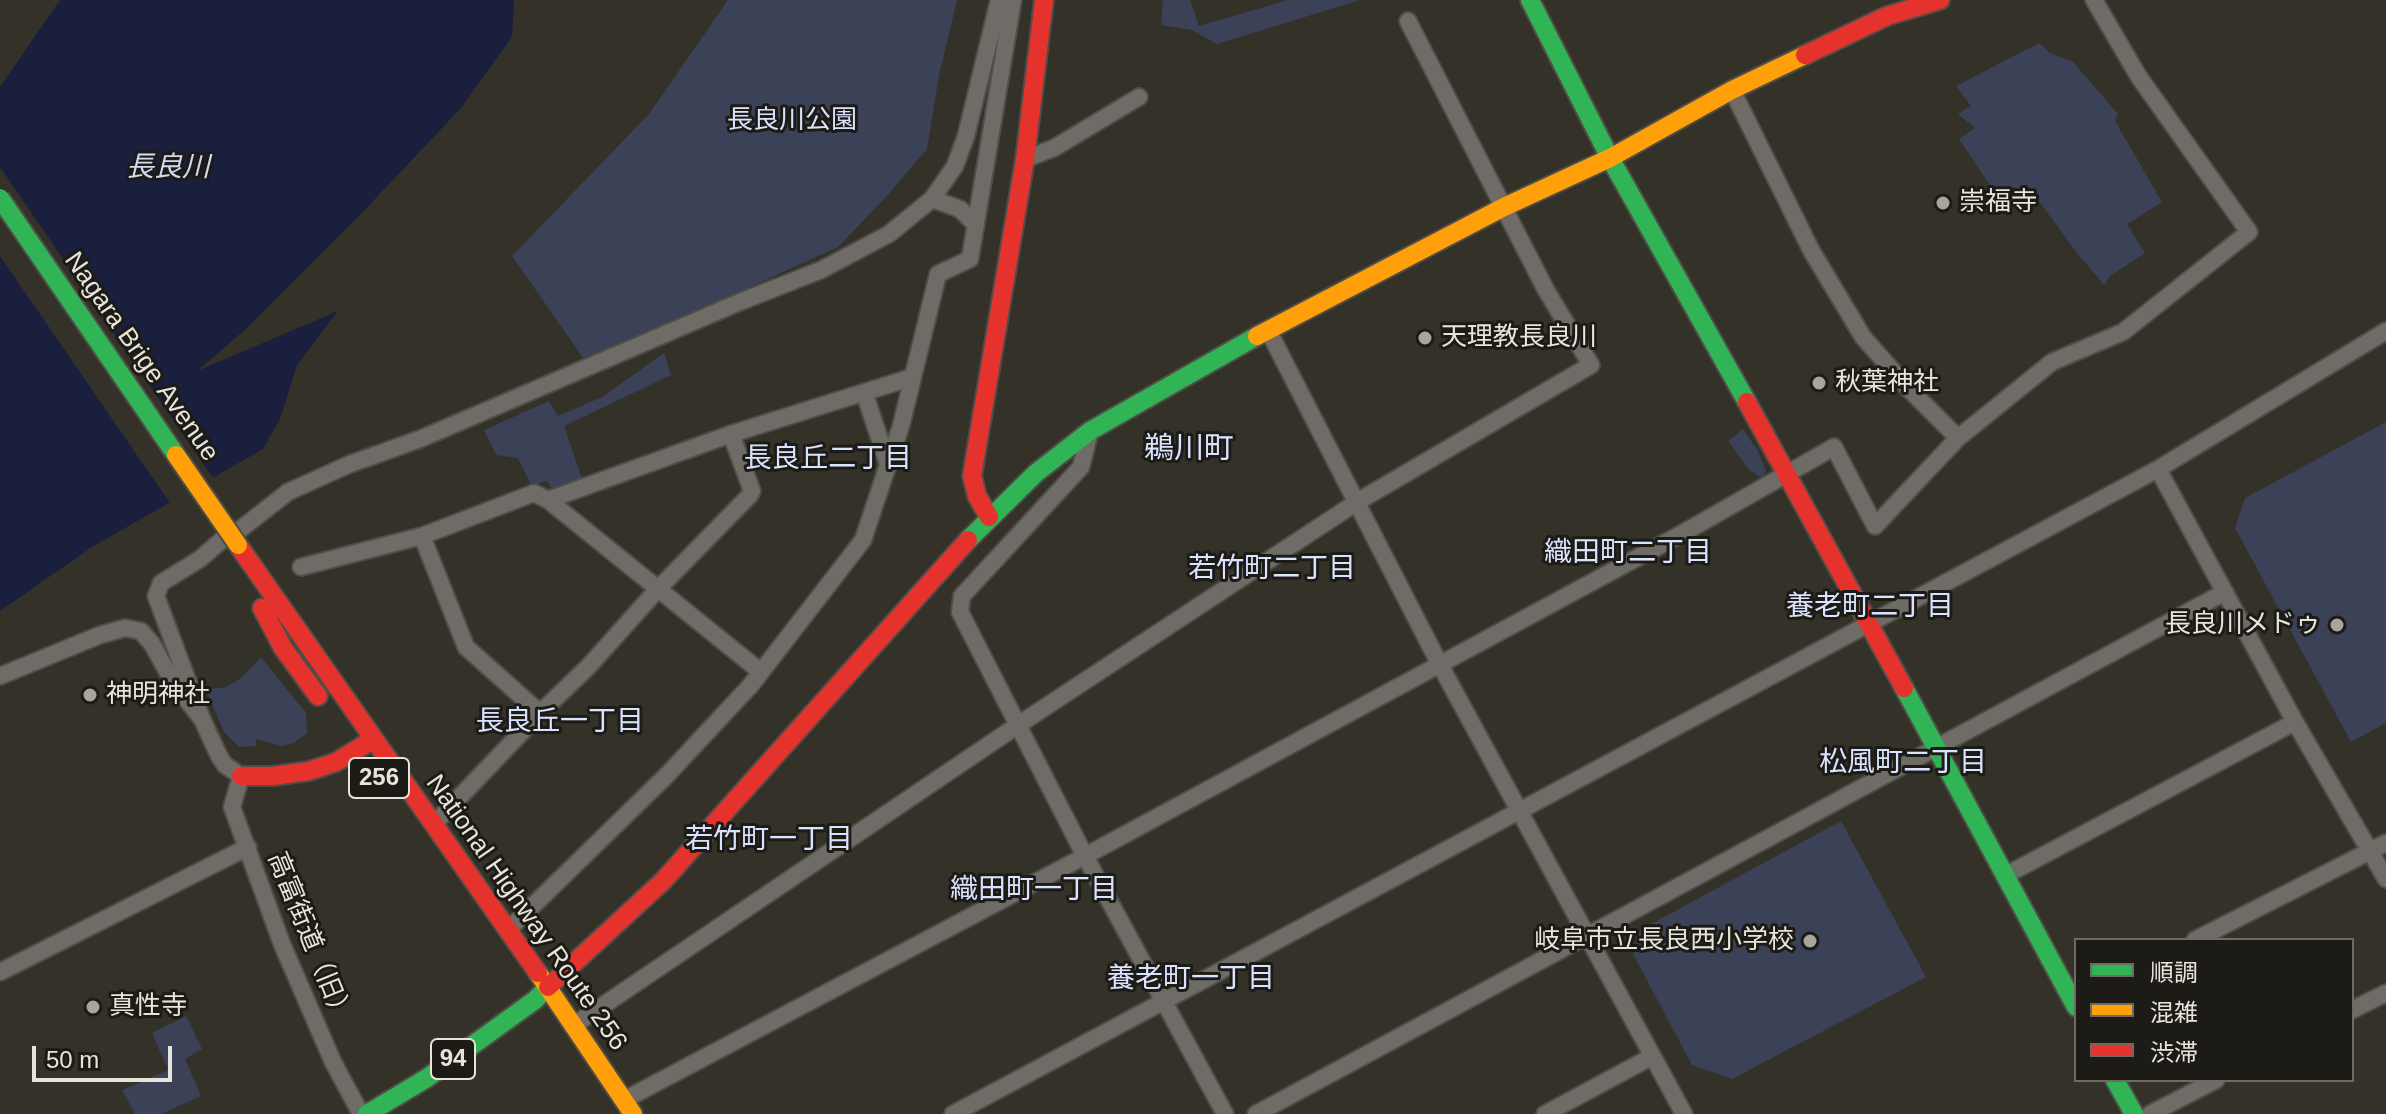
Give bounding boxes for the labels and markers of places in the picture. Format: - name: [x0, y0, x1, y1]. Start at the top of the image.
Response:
- place label: 崇福寺: [1959, 187, 2037, 219]
- marker: 崇福寺: [1934, 194, 1952, 212]
- place label: 天理教長良川: [1441, 322, 1597, 354]
- marker: 天理教長良川: [1416, 329, 1434, 347]
- place label: 秋葉神社: [1835, 367, 1939, 399]
- marker: 秋葉神社: [1810, 374, 1828, 392]
- place label: 長良川メドゥ: [2165, 609, 2321, 641]
- marker: 長良川メドゥ: [2328, 616, 2346, 634]
- place label: 神明神社: [106, 679, 210, 711]
- marker: 神明神社: [81, 686, 99, 704]
- place label: 岐阜市立長良西小学校: [1534, 925, 1794, 957]
- marker: 岐阜市立長良西小学校: [1801, 932, 1819, 950]
- place label: 真性寺: [109, 991, 187, 1023]
- marker: 真性寺: [84, 998, 102, 1016]

